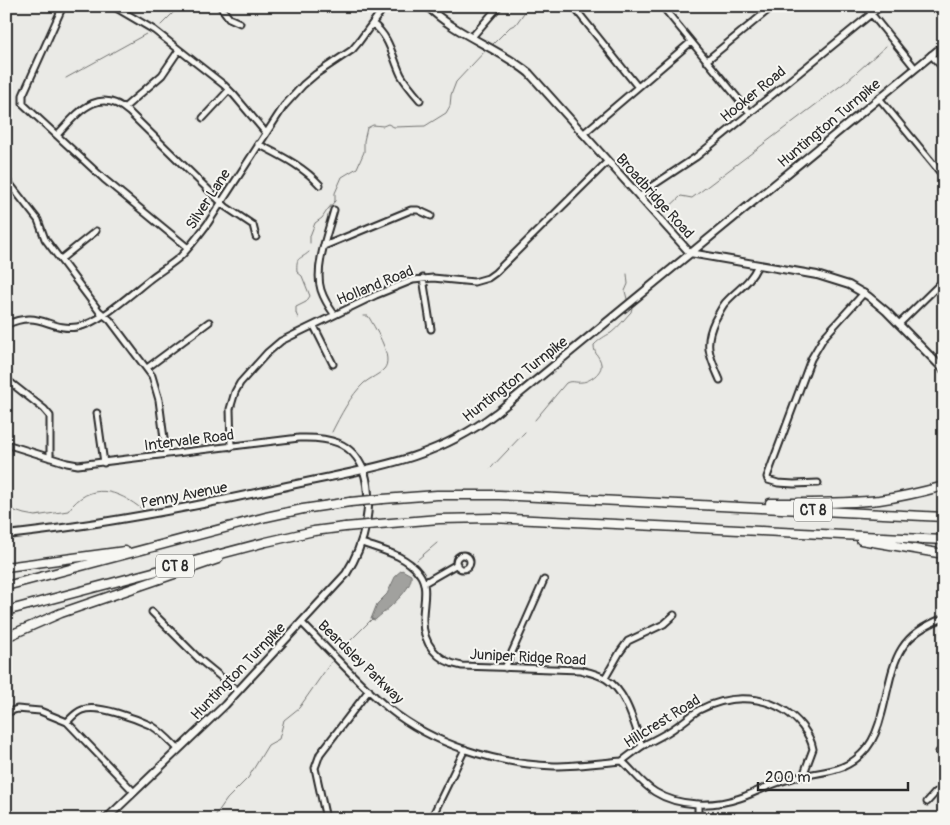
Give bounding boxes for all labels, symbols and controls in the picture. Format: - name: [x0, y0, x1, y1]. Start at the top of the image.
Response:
- street label: Hooker Road: [717, 62, 790, 127]
- street label: Huntington Turnpike: [774, 74, 885, 172]
- street label: Broadbridge Road: [611, 150, 698, 243]
- street label: Silver Lane: [182, 165, 235, 233]
- street label: Holland Road: [334, 261, 416, 310]
- street label: Huntington Turnpike: [459, 332, 572, 426]
- street label: Intervale Road: [143, 426, 235, 455]
- street label: Penny Avenue: [139, 478, 230, 513]
- road number: CT 8: [794, 498, 832, 522]
- road number: CT 8: [156, 554, 194, 578]
- street label: Beardsley Parkway: [314, 616, 408, 709]
- street label: Huntington Turnpike: [187, 618, 290, 724]
- street label: Juniper Ridge Road: [469, 645, 587, 670]
- street label: Hillcrest Road: [621, 690, 704, 752]
- scale bar: [758, 760, 908, 792]
- text: 200 m: [765, 768, 810, 787]

